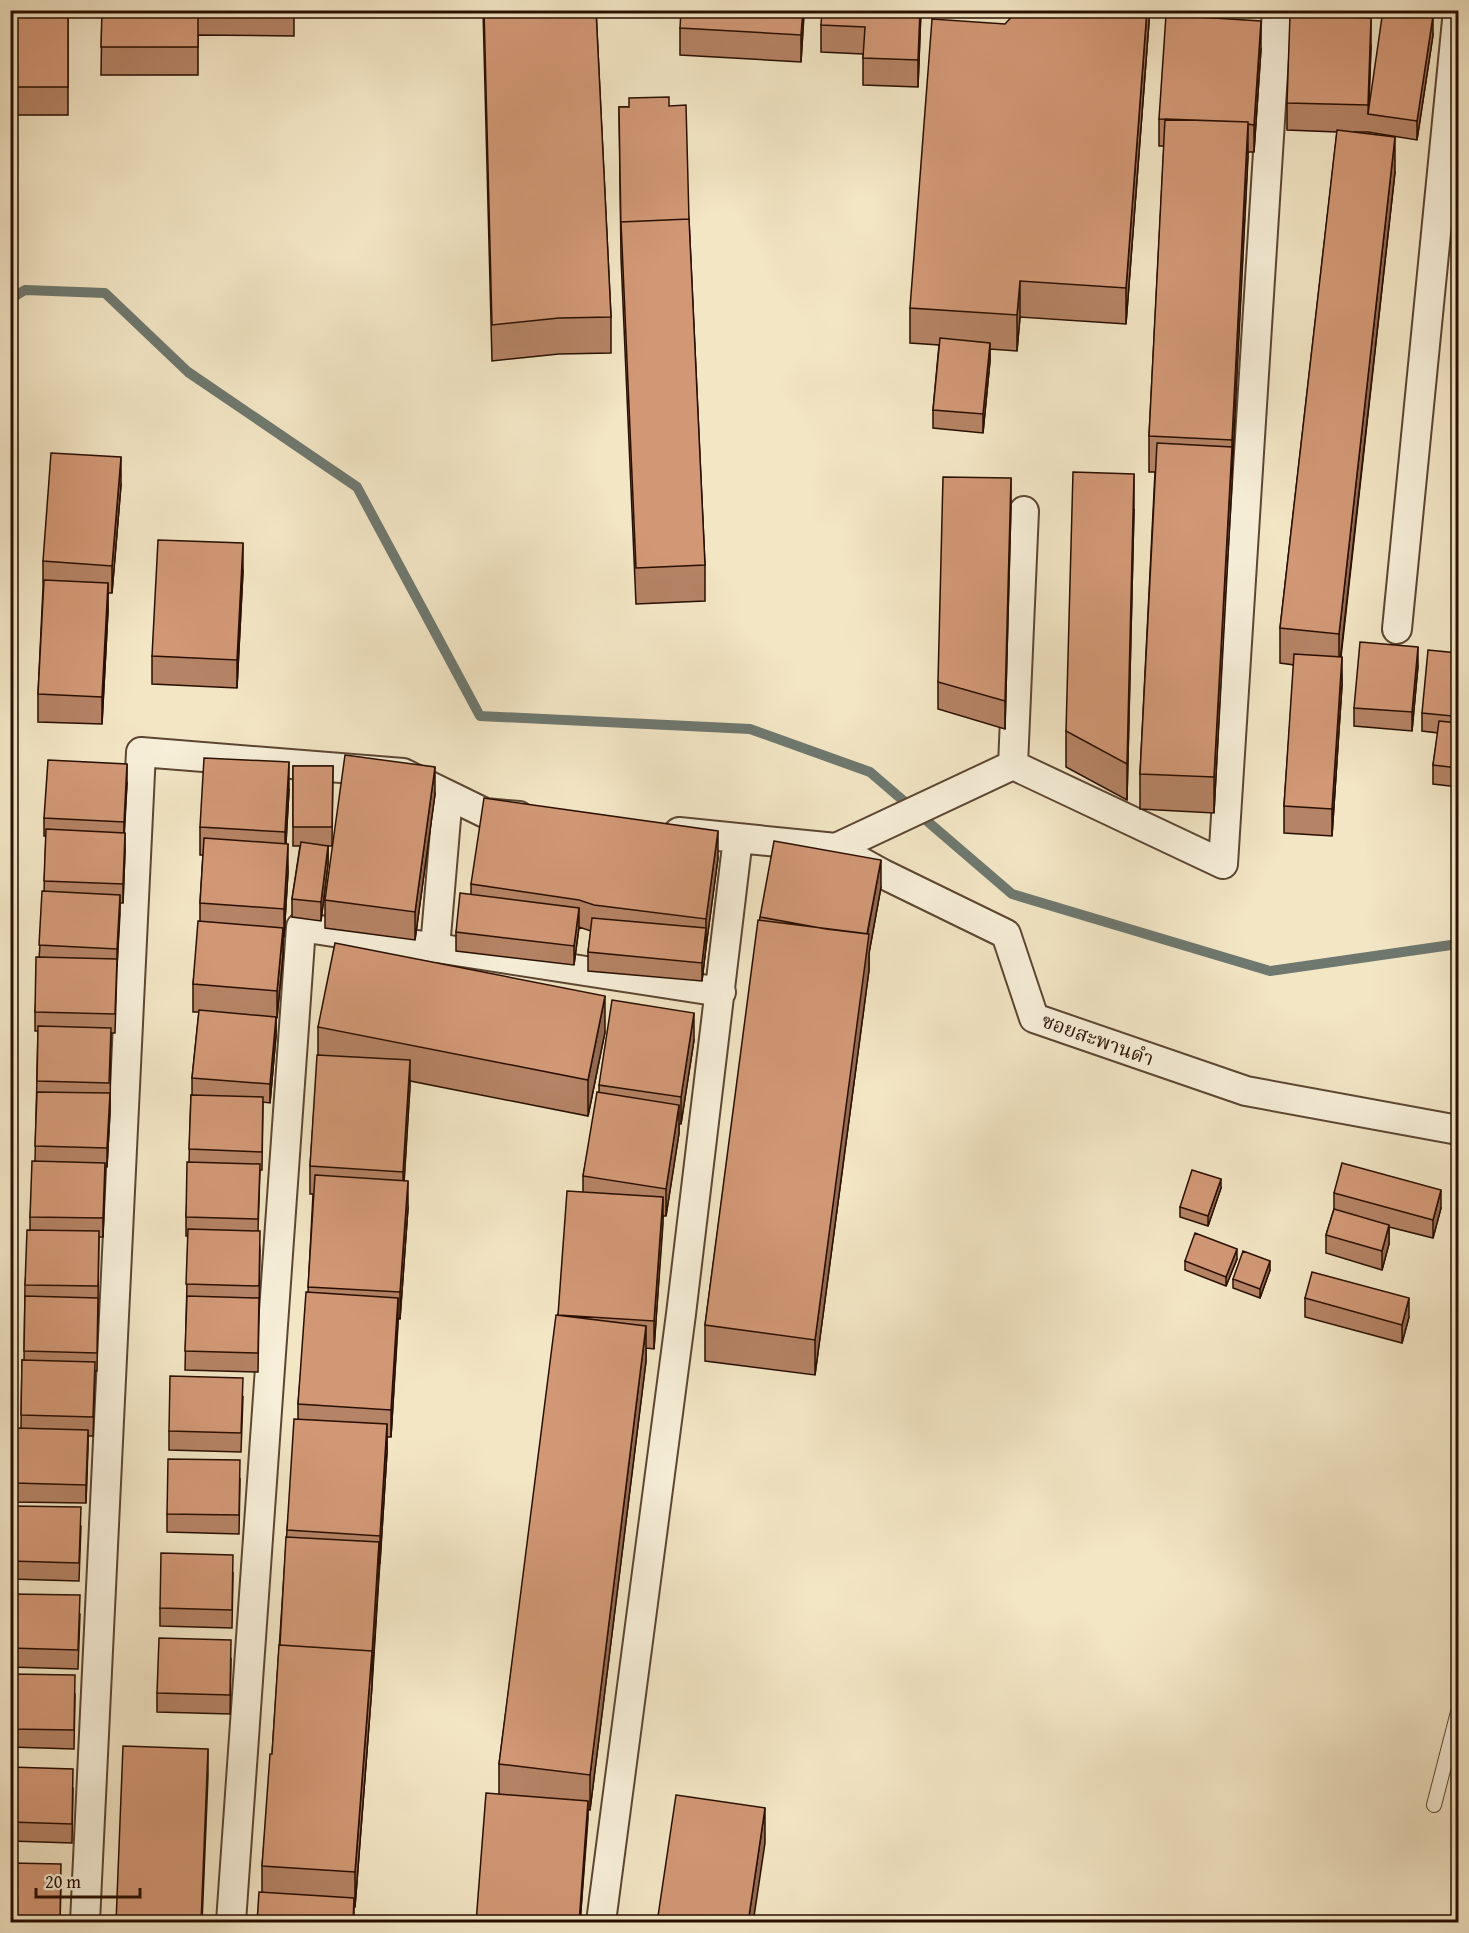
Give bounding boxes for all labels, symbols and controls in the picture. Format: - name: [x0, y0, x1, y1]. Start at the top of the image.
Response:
- street label: ซอยสะพานดำ: [1038, 1005, 1158, 1073]
- scale bar: [36, 1861, 140, 1899]
- text: 20 m: [45, 1868, 81, 1895]

